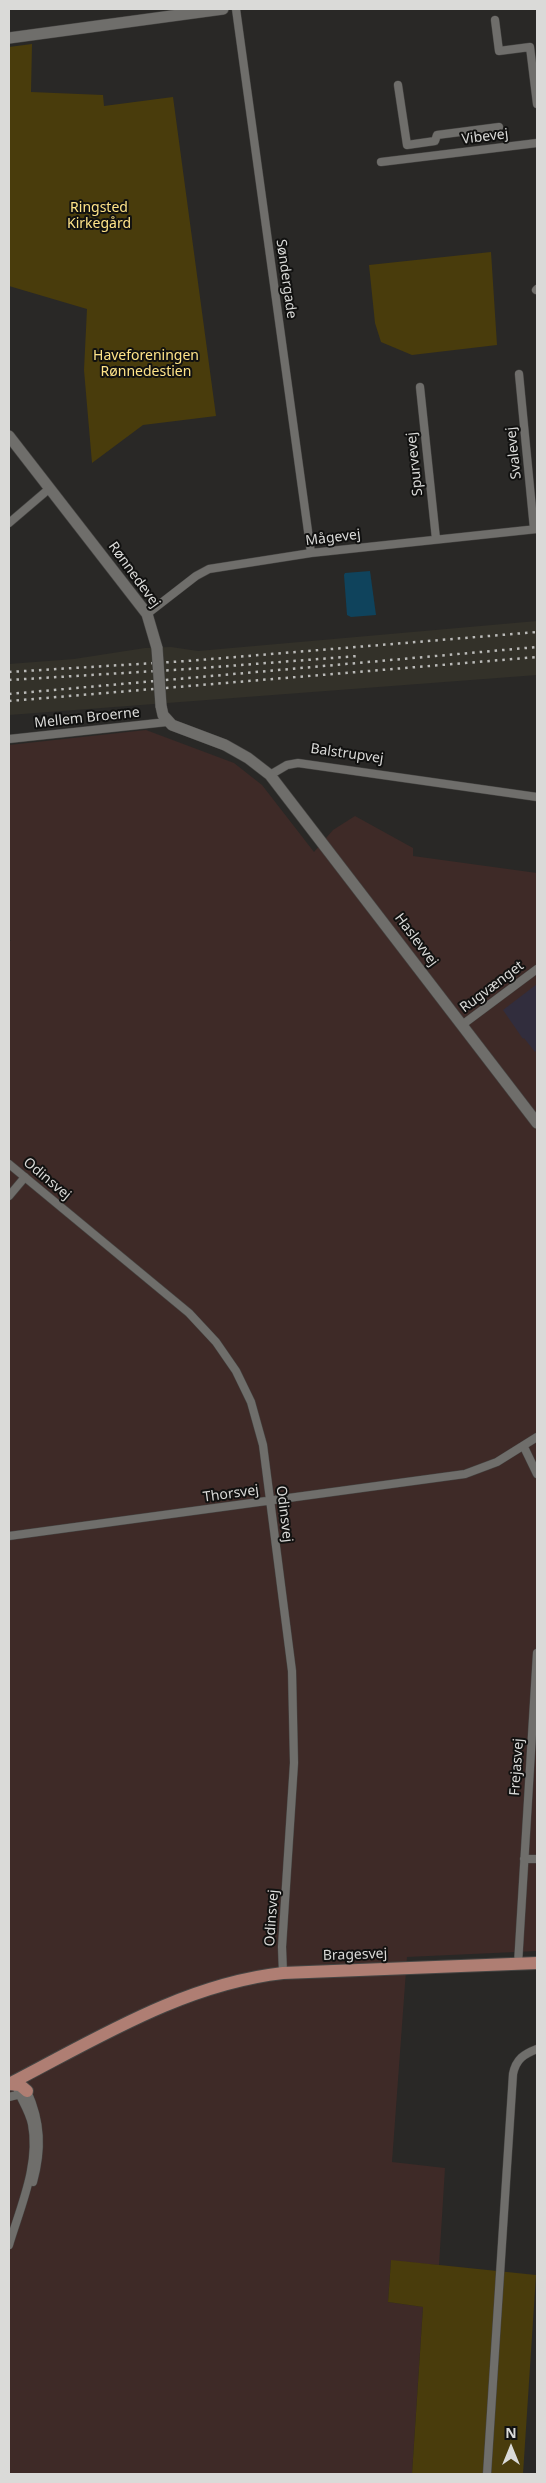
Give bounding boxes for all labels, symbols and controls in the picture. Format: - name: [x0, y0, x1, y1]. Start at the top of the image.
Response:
- street label: Vibevej: [461, 126, 509, 148]
- park label: Ringsted Kirkegård: [67, 200, 131, 232]
- street label: Søndergade: [272, 238, 300, 320]
- park label: Haveforeningen Rønnedestien: [93, 348, 199, 381]
- street label: Svalevej: [503, 426, 525, 480]
- street label: Spurvevej: [403, 431, 427, 497]
- street label: Mågevej: [304, 526, 362, 550]
- street label: Rønnedevej: [105, 539, 163, 611]
- street label: Mellem Broerne: [34, 704, 140, 732]
- street label: Balstrupvej: [309, 741, 385, 767]
- street label: Haslevvej: [391, 910, 441, 970]
- street label: Rugvænget: [457, 958, 527, 1016]
- street label: Odinsvej: [20, 1154, 74, 1204]
- street label: Thorsvej: [202, 1482, 260, 1506]
- street label: Odinsvej: [272, 1485, 296, 1543]
- street label: Frejasvej: [507, 1738, 527, 1796]
- street label: Odinsvej: [262, 1889, 282, 1947]
- street label: Bragesvej: [323, 1945, 387, 1965]
- north arrow: [486, 2423, 536, 2473]
- text: N: [505, 2423, 517, 2442]

